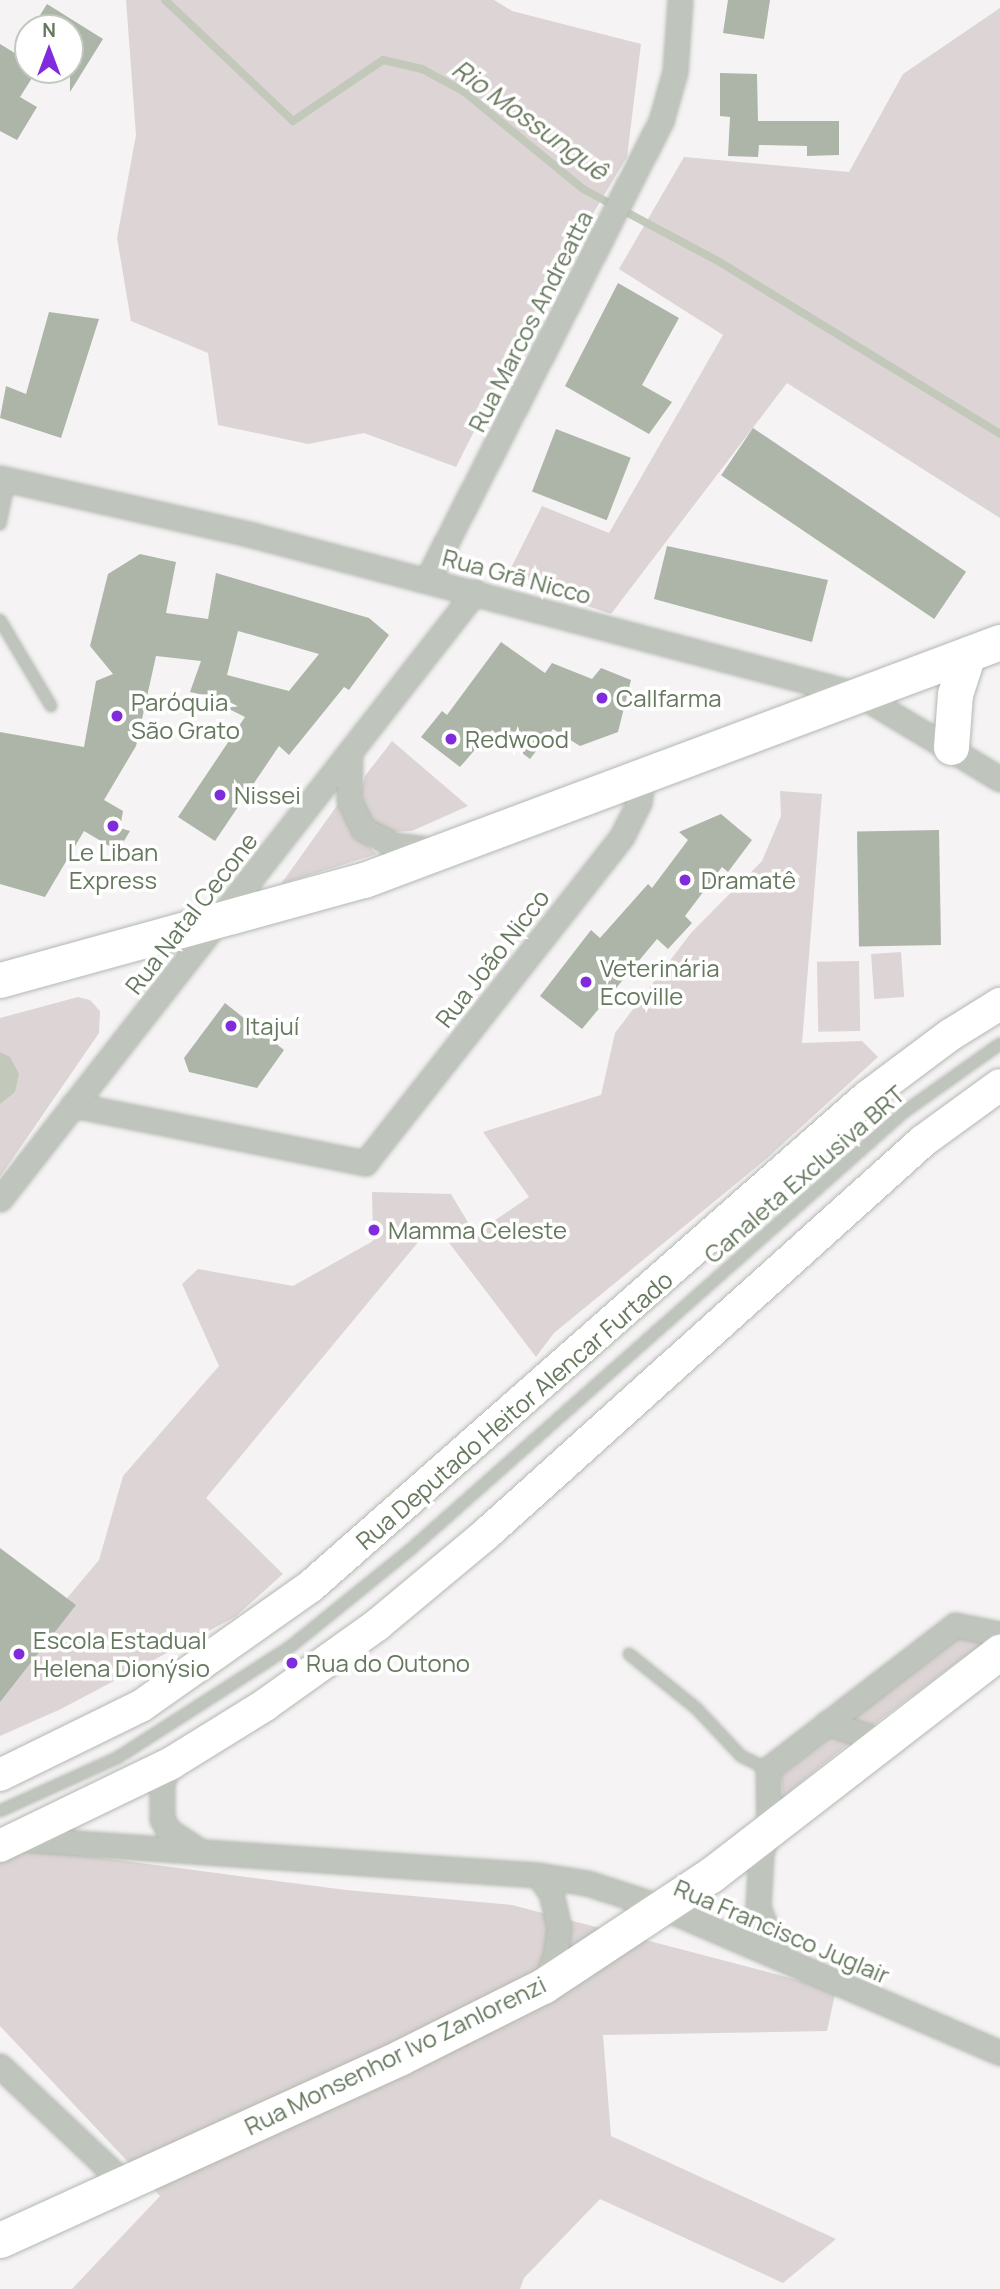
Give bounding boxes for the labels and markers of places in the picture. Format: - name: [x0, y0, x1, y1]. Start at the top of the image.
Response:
- place label: Callfarma: [616, 684, 722, 712]
- place label: Paróquia São Grato: [131, 688, 240, 744]
- marker: Callfarma: [594, 690, 610, 706]
- marker: Paróquia São Grato: [109, 708, 125, 724]
- place label: Redwood: [465, 725, 569, 753]
- marker: Redwood: [443, 731, 459, 747]
- place label: Nissei: [234, 781, 301, 809]
- marker: Nissei: [212, 787, 228, 803]
- marker: Le Liban Express: [105, 818, 121, 834]
- place label: Le Liban Express: [68, 838, 158, 894]
- place label: Dramatê: [701, 866, 796, 894]
- marker: Dramatê: [675, 870, 695, 890]
- place label: Veterinária Ecoville: [600, 954, 720, 1010]
- marker: Veterinária Ecoville: [578, 974, 594, 990]
- place label: Itajuí: [245, 1012, 299, 1040]
- marker: Itajuí: [223, 1018, 239, 1034]
- place label: Mamma Celeste: [388, 1216, 567, 1244]
- marker: Mamma Celeste: [366, 1222, 382, 1238]
- place label: Escola Estadual Helena Dionýsio: [33, 1626, 210, 1682]
- marker: Escola Estadual Helena Dionýsio: [11, 1646, 27, 1662]
- place label: Rua do Outono: [306, 1649, 470, 1677]
- marker: Rua do Outono: [284, 1655, 300, 1671]

